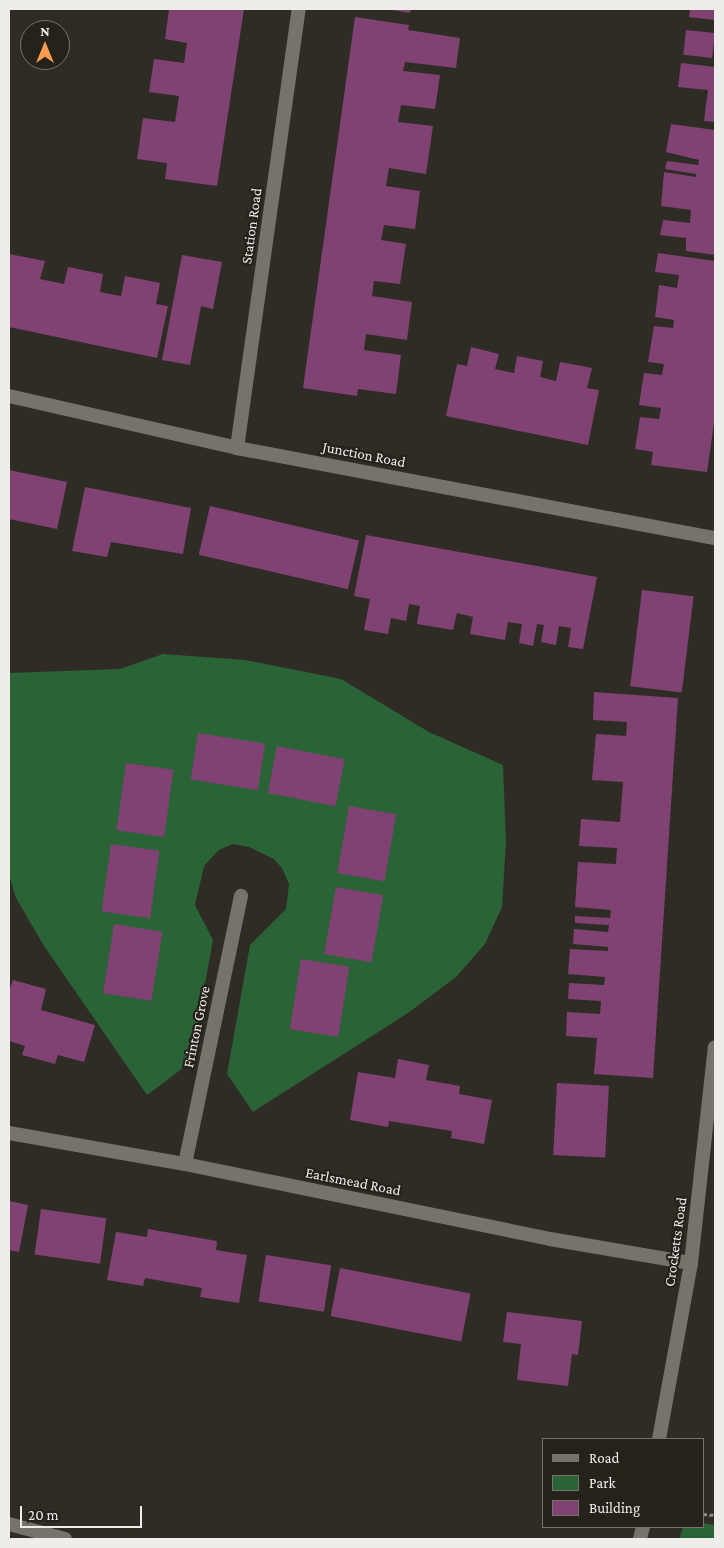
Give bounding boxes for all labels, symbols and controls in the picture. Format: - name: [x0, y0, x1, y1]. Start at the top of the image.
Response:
- north arrow: [20, 20, 70, 70]
- text: N: [40, 23, 50, 39]
- street label: Station Road: [238, 187, 266, 265]
- street label: Junction Road: [321, 438, 407, 472]
- street label: Frinton Grove: [180, 984, 214, 1070]
- street label: Earlsmead Road: [304, 1164, 402, 1200]
- street label: Crocketts Road: [661, 1196, 691, 1288]
- legend: [542, 1438, 704, 1528]
- text: Road: [589, 1450, 619, 1466]
- text: Park: [589, 1475, 616, 1491]
- scale bar: [22, 1496, 145, 1528]
- text: Building: [589, 1500, 640, 1516]
- text: 20 m: [28, 1507, 59, 1523]

